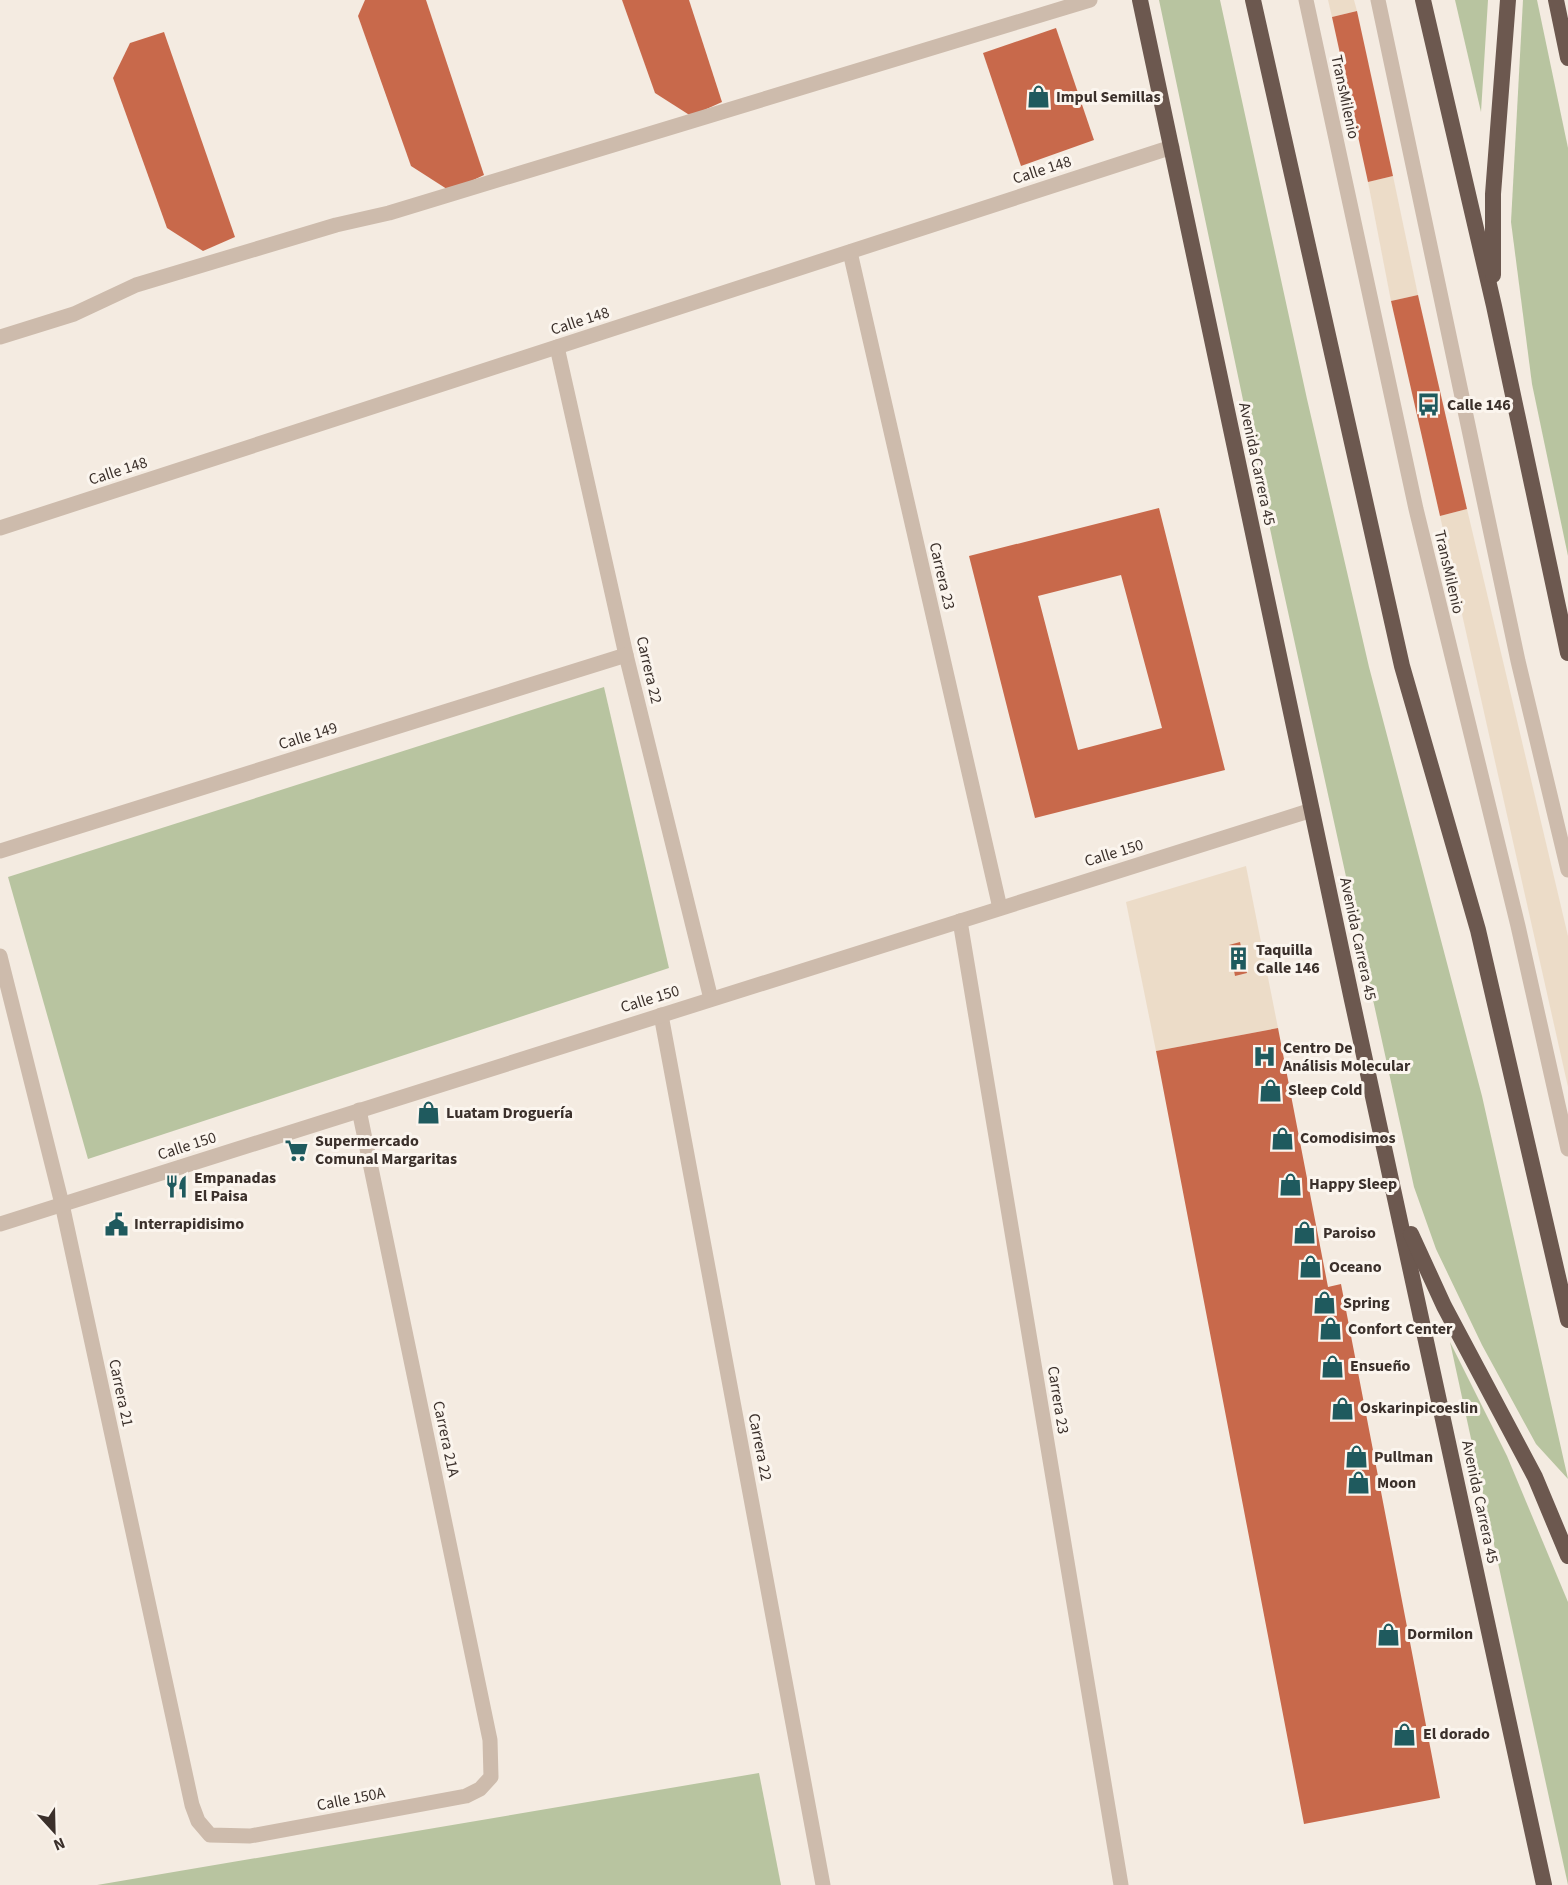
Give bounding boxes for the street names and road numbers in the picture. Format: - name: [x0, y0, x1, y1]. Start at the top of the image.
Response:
- street label: TransMilenio: [1325, 53, 1365, 141]
- street label: Calle 148: [1010, 150, 1074, 190]
- street label: Calle 148: [548, 301, 612, 341]
- street label: Avenida Carrera 45: [1233, 400, 1281, 528]
- street label: Calle 148: [86, 451, 150, 491]
- street label: TransMilenio: [1429, 528, 1469, 616]
- street label: Carrera 23: [924, 540, 960, 612]
- street label: Carrera 22: [631, 634, 667, 706]
- street label: Calle 149: [276, 717, 340, 755]
- street label: Calle 150: [1082, 834, 1146, 872]
- street label: Avenida Carrera 45: [1334, 875, 1382, 1003]
- street label: Calle 150: [618, 980, 682, 1018]
- street label: Calle 150: [155, 1126, 219, 1166]
- street label: Carrera 21: [103, 1357, 139, 1429]
- street label: Carrera 23: [1042, 1364, 1074, 1436]
- street label: Carrera 21A: [427, 1399, 465, 1479]
- street label: Carrera 22: [743, 1411, 777, 1483]
- street label: Avenida Carrera 45: [1456, 1438, 1504, 1566]
- street label: Calle 150A: [315, 1782, 387, 1816]

